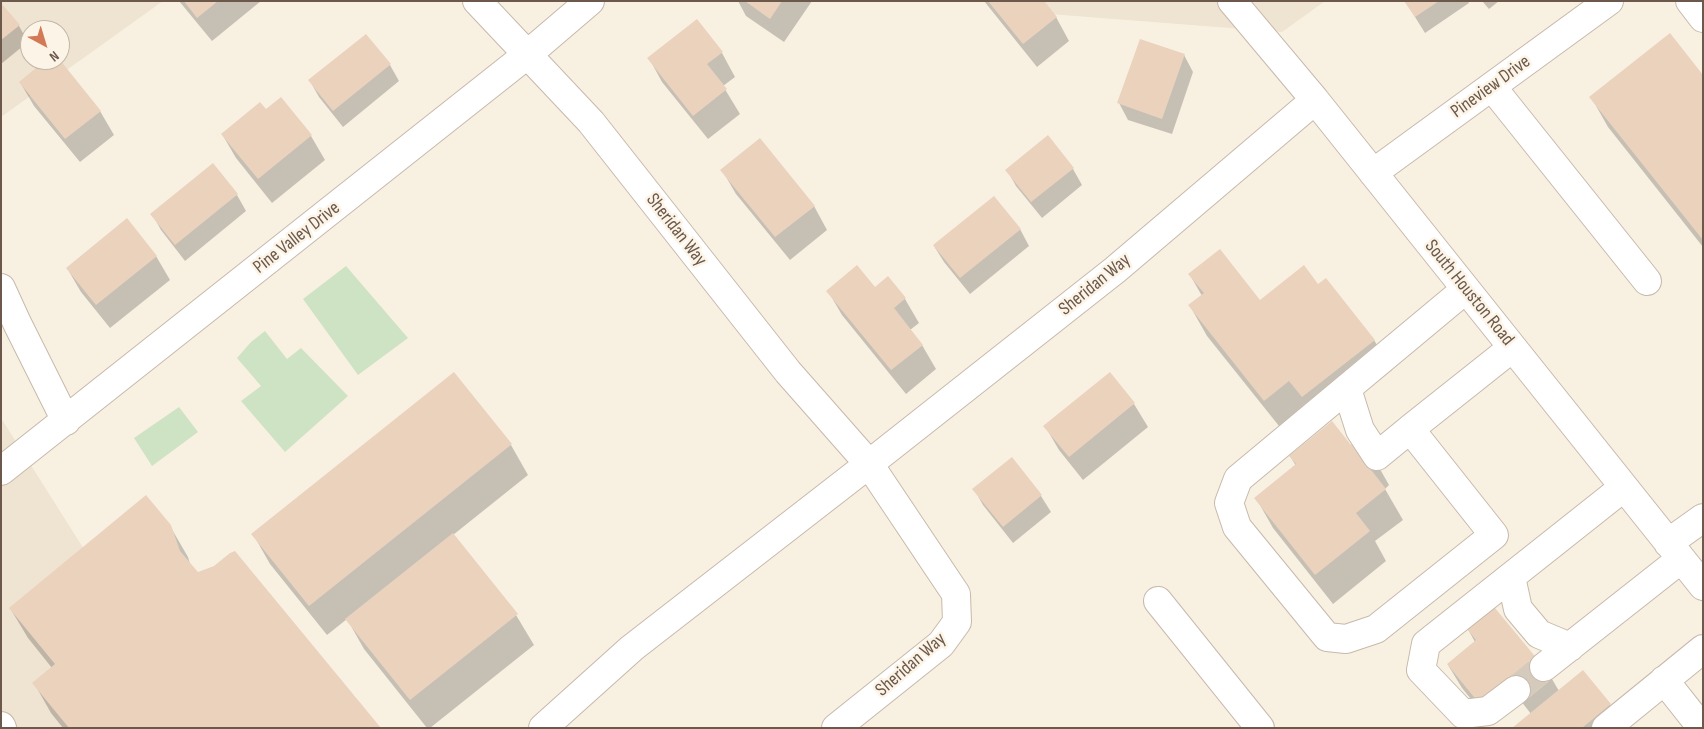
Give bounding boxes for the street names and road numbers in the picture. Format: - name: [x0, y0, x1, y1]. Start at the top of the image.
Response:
- street label: Pineview Drive: [1447, 51, 1535, 123]
- street label: Sheridan Way: [641, 189, 711, 271]
- street label: Pine Valley Drive: [249, 197, 345, 279]
- street label: South Houston Road: [1419, 235, 1519, 351]
- street label: Sheridan Way: [1055, 249, 1135, 321]
- street label: Sheridan Way: [871, 628, 951, 702]

